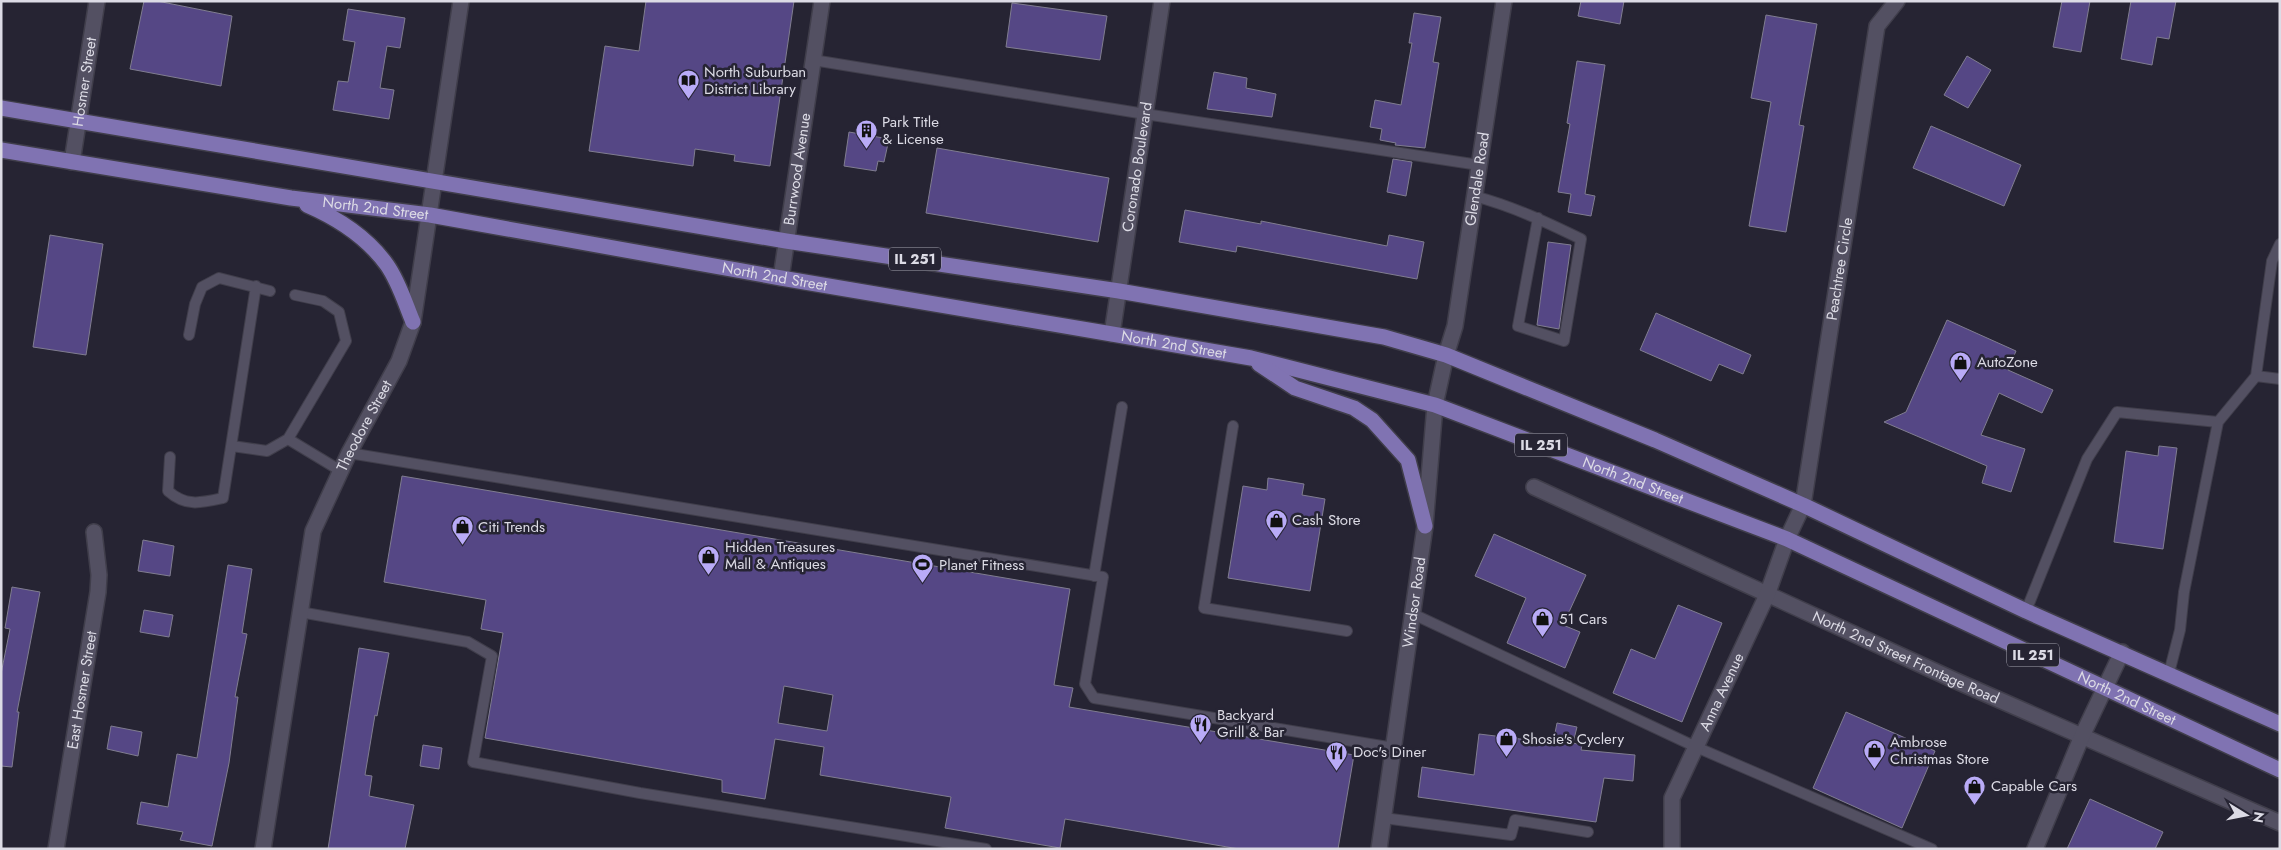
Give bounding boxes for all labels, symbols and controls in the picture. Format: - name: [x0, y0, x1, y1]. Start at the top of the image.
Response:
- street label: Hosmer Street: [67, 35, 102, 128]
- place label: North Suburban District Library: [704, 61, 806, 100]
- library icon: North Suburban District Library: [676, 69, 700, 100]
- street label: Coronado Boulevard: [1116, 100, 1158, 233]
- street label: Burrwood Avenue: [778, 111, 816, 227]
- place label: Park Title & License: [882, 111, 944, 150]
- building icon: Park Title & License: [854, 119, 878, 150]
- street label: Glendale Road: [1459, 131, 1495, 227]
- street label: North 2nd Street: [321, 191, 430, 226]
- street label: Peachtree Circle: [1821, 216, 1858, 322]
- road number: IL 251: [889, 248, 941, 270]
- street label: North 2nd Street: [720, 257, 829, 297]
- street label: North 2nd Street: [1120, 325, 1228, 365]
- shop icon: AutoZone: [1949, 350, 1973, 381]
- place label: AutoZone: [1977, 351, 2038, 373]
- street label: Theodore Street: [331, 376, 398, 475]
- road number: IL 251: [1515, 434, 1567, 456]
- street label: North 2nd Street: [1579, 451, 1687, 510]
- shop icon: Cash Store: [1264, 508, 1288, 539]
- place label: Cash Store: [1292, 509, 1361, 531]
- shop icon: Citi Trends: [450, 515, 474, 546]
- place label: Citi Trends: [478, 516, 545, 538]
- place label: Hidden Treasures Mall & Antiques: [725, 536, 835, 575]
- shop icon: Hidden Treasures Mall & Antiques: [697, 544, 721, 575]
- sports icon: Planet Fitness: [911, 553, 935, 584]
- place label: Planet Fitness: [939, 554, 1024, 576]
- street label: Windsor Road: [1397, 556, 1431, 649]
- street label: North 2nd Street Frontage Road: [1809, 605, 2003, 709]
- shop icon: 51 Cars: [1531, 607, 1555, 638]
- place label: 51 Cars: [1559, 608, 1607, 630]
- street label: East Hosmer Street: [61, 629, 103, 751]
- road number: IL 251: [2007, 644, 2059, 666]
- street label: Anna Avenue: [1694, 649, 1750, 735]
- street label: North 2nd Street: [2074, 666, 2180, 731]
- place label: Backyard Grill & Bar: [1217, 704, 1285, 743]
- restaurant icon: Backyard Grill & Bar: [1189, 712, 1213, 743]
- shop icon: Shosie's Cyclery: [1494, 727, 1518, 758]
- place label: Shosie's Cyclery: [1522, 728, 1624, 750]
- place label: Ambrose Christmas Store: [1890, 731, 1989, 770]
- shop icon: Ambrose Christmas Store: [1862, 739, 1886, 770]
- restaurant icon: Doc's Diner: [1325, 740, 1349, 771]
- place label: Doc's Diner: [1353, 741, 1427, 763]
- shop icon: Capable Cars: [1963, 774, 1987, 805]
- place label: Capable Cars: [1991, 775, 2077, 797]
- north arrow: [2221, 790, 2271, 840]
- text: N: [2248, 810, 2270, 824]

